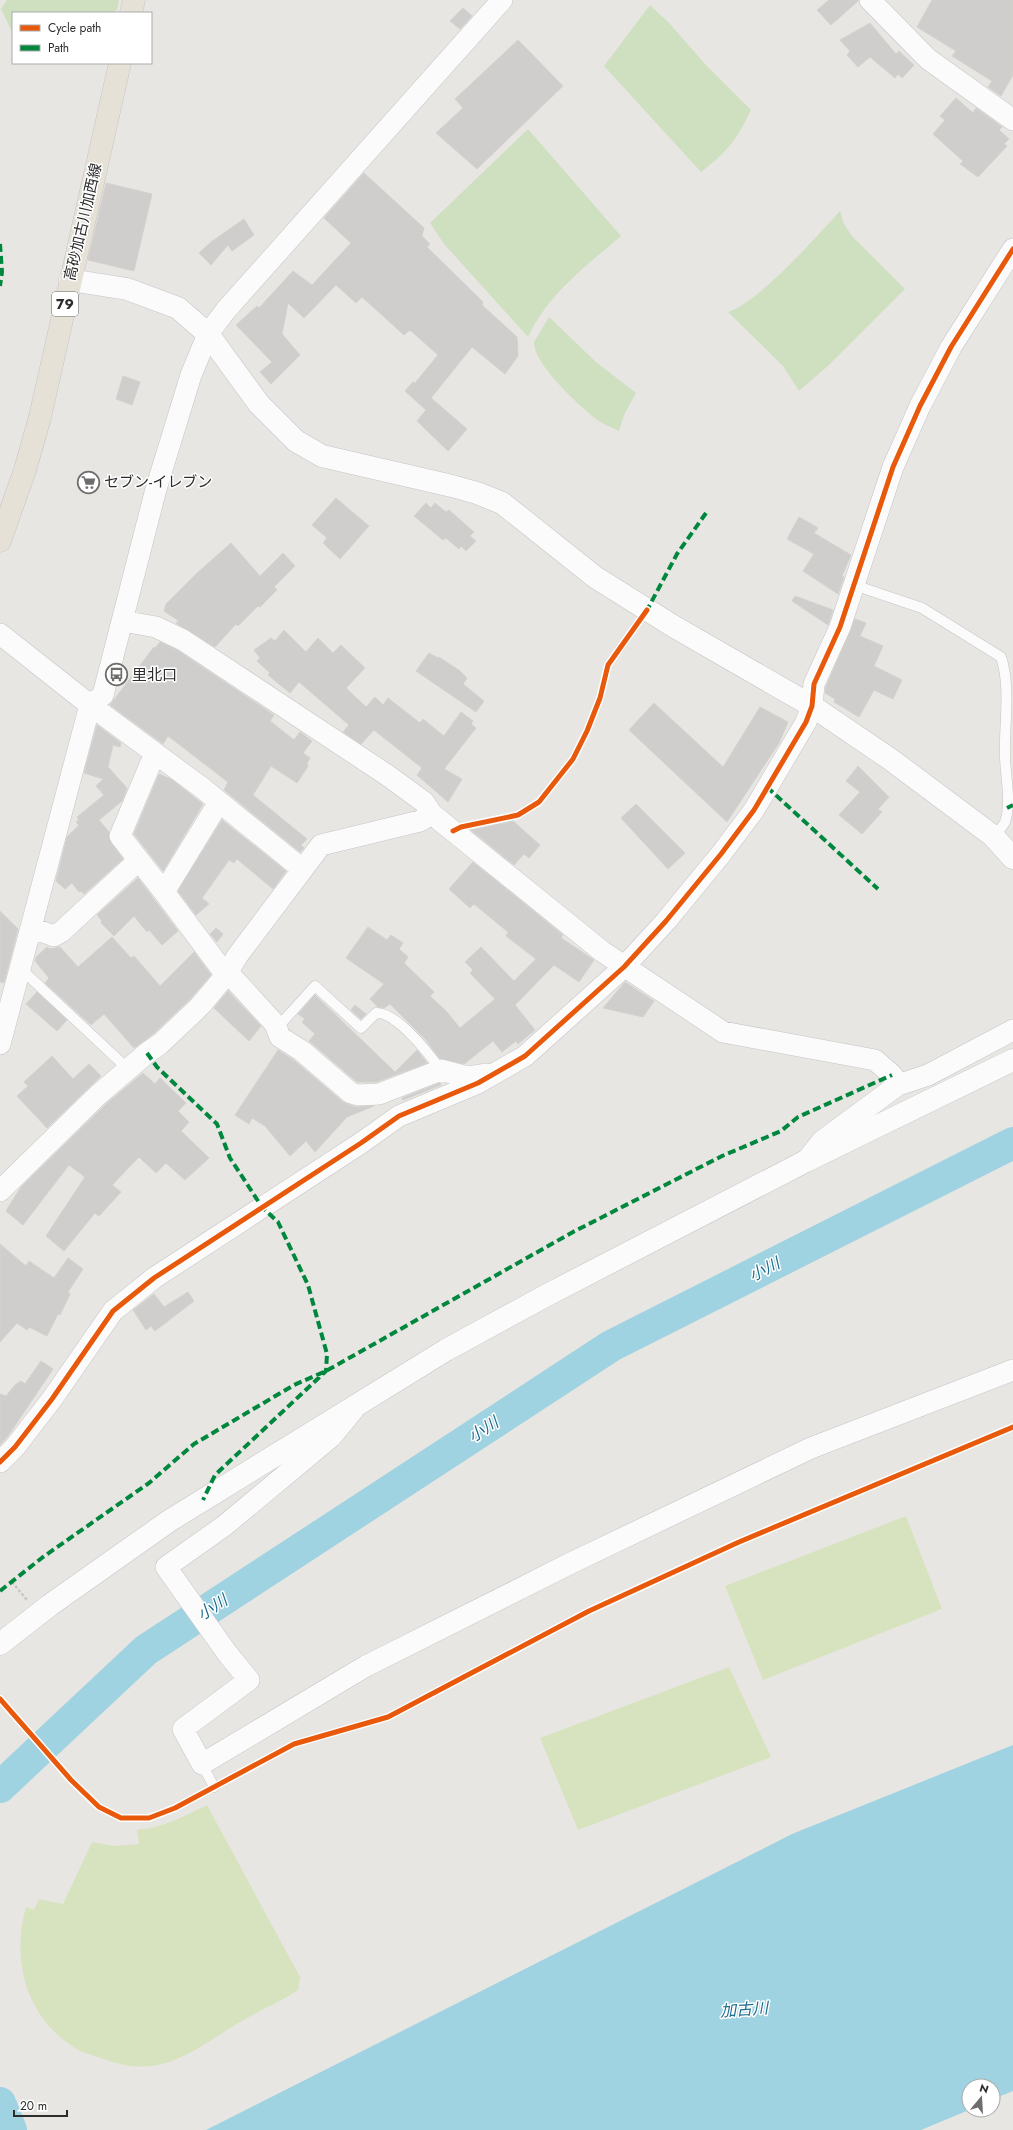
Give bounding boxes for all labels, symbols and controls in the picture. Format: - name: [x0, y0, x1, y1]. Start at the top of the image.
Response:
- legend: [12, 12, 152, 64]
- text: Cycle path: [48, 19, 101, 37]
- text: Path: [48, 39, 69, 57]
- street label: 高砂加古川加西線: [59, 161, 107, 283]
- road number: 79: [52, 292, 78, 316]
- supermarket icon: セブン-イレブン: [76, 469, 102, 495]
- place label: セブン-イレブン: [104, 471, 212, 493]
- bus stop icon: 里北口: [103, 662, 129, 688]
- place label: 里北口: [132, 664, 177, 686]
- water label: 小川: [745, 1251, 785, 1287]
- water label: 小川: [464, 1410, 505, 1448]
- water label: 小川: [193, 1588, 234, 1626]
- water label: 加古川: [719, 1996, 771, 2023]
- north arrow: [961, 2078, 1001, 2118]
- text: N: [977, 2080, 991, 2097]
- scale bar: [14, 2092, 67, 2118]
- text: 20 m: [20, 2097, 47, 2115]

